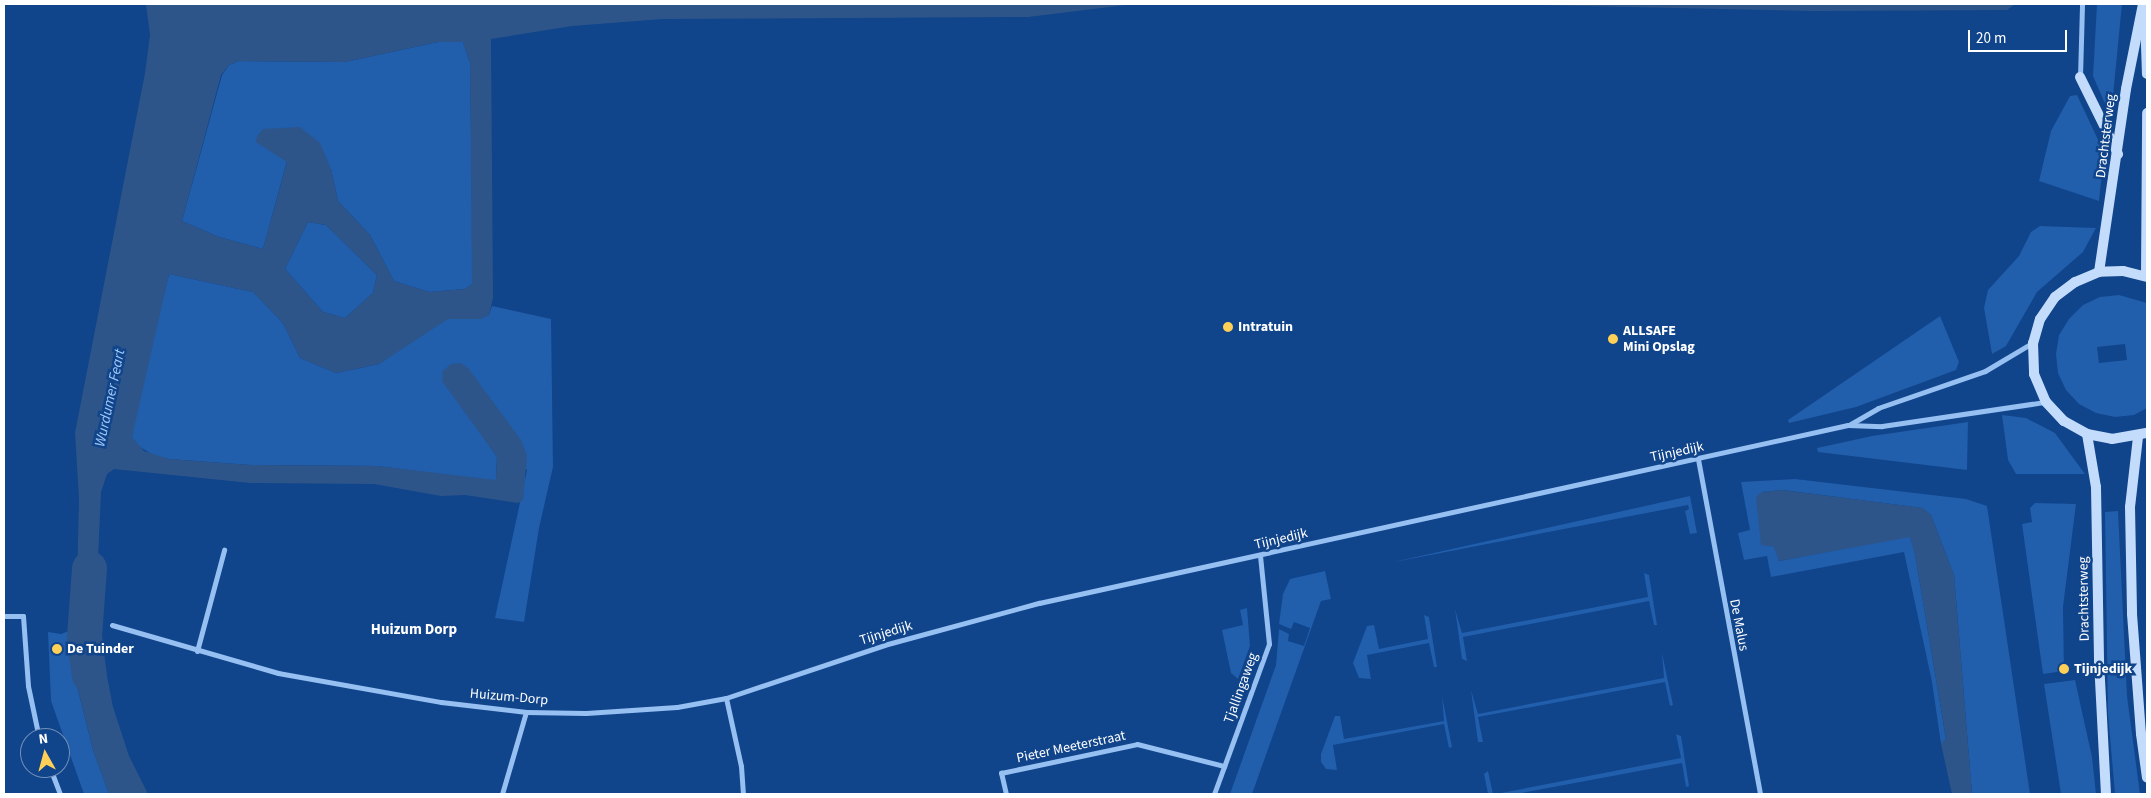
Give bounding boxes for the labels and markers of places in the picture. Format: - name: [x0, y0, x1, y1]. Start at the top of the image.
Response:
- place label: Intratuin: [1238, 319, 1293, 335]
- marker: Intratuin: [1222, 321, 1234, 333]
- place label: ALLSAFE Mini Opslag: [1623, 323, 1695, 356]
- marker: ALLSAFE Mini Opslag: [1607, 333, 1619, 345]
- place label: De Tuinder: [67, 641, 134, 657]
- marker: De Tuinder: [51, 643, 63, 655]
- place label: Tijnjedijk: [2074, 661, 2132, 677]
- marker: Tijnjedijk: [2058, 663, 2070, 675]

